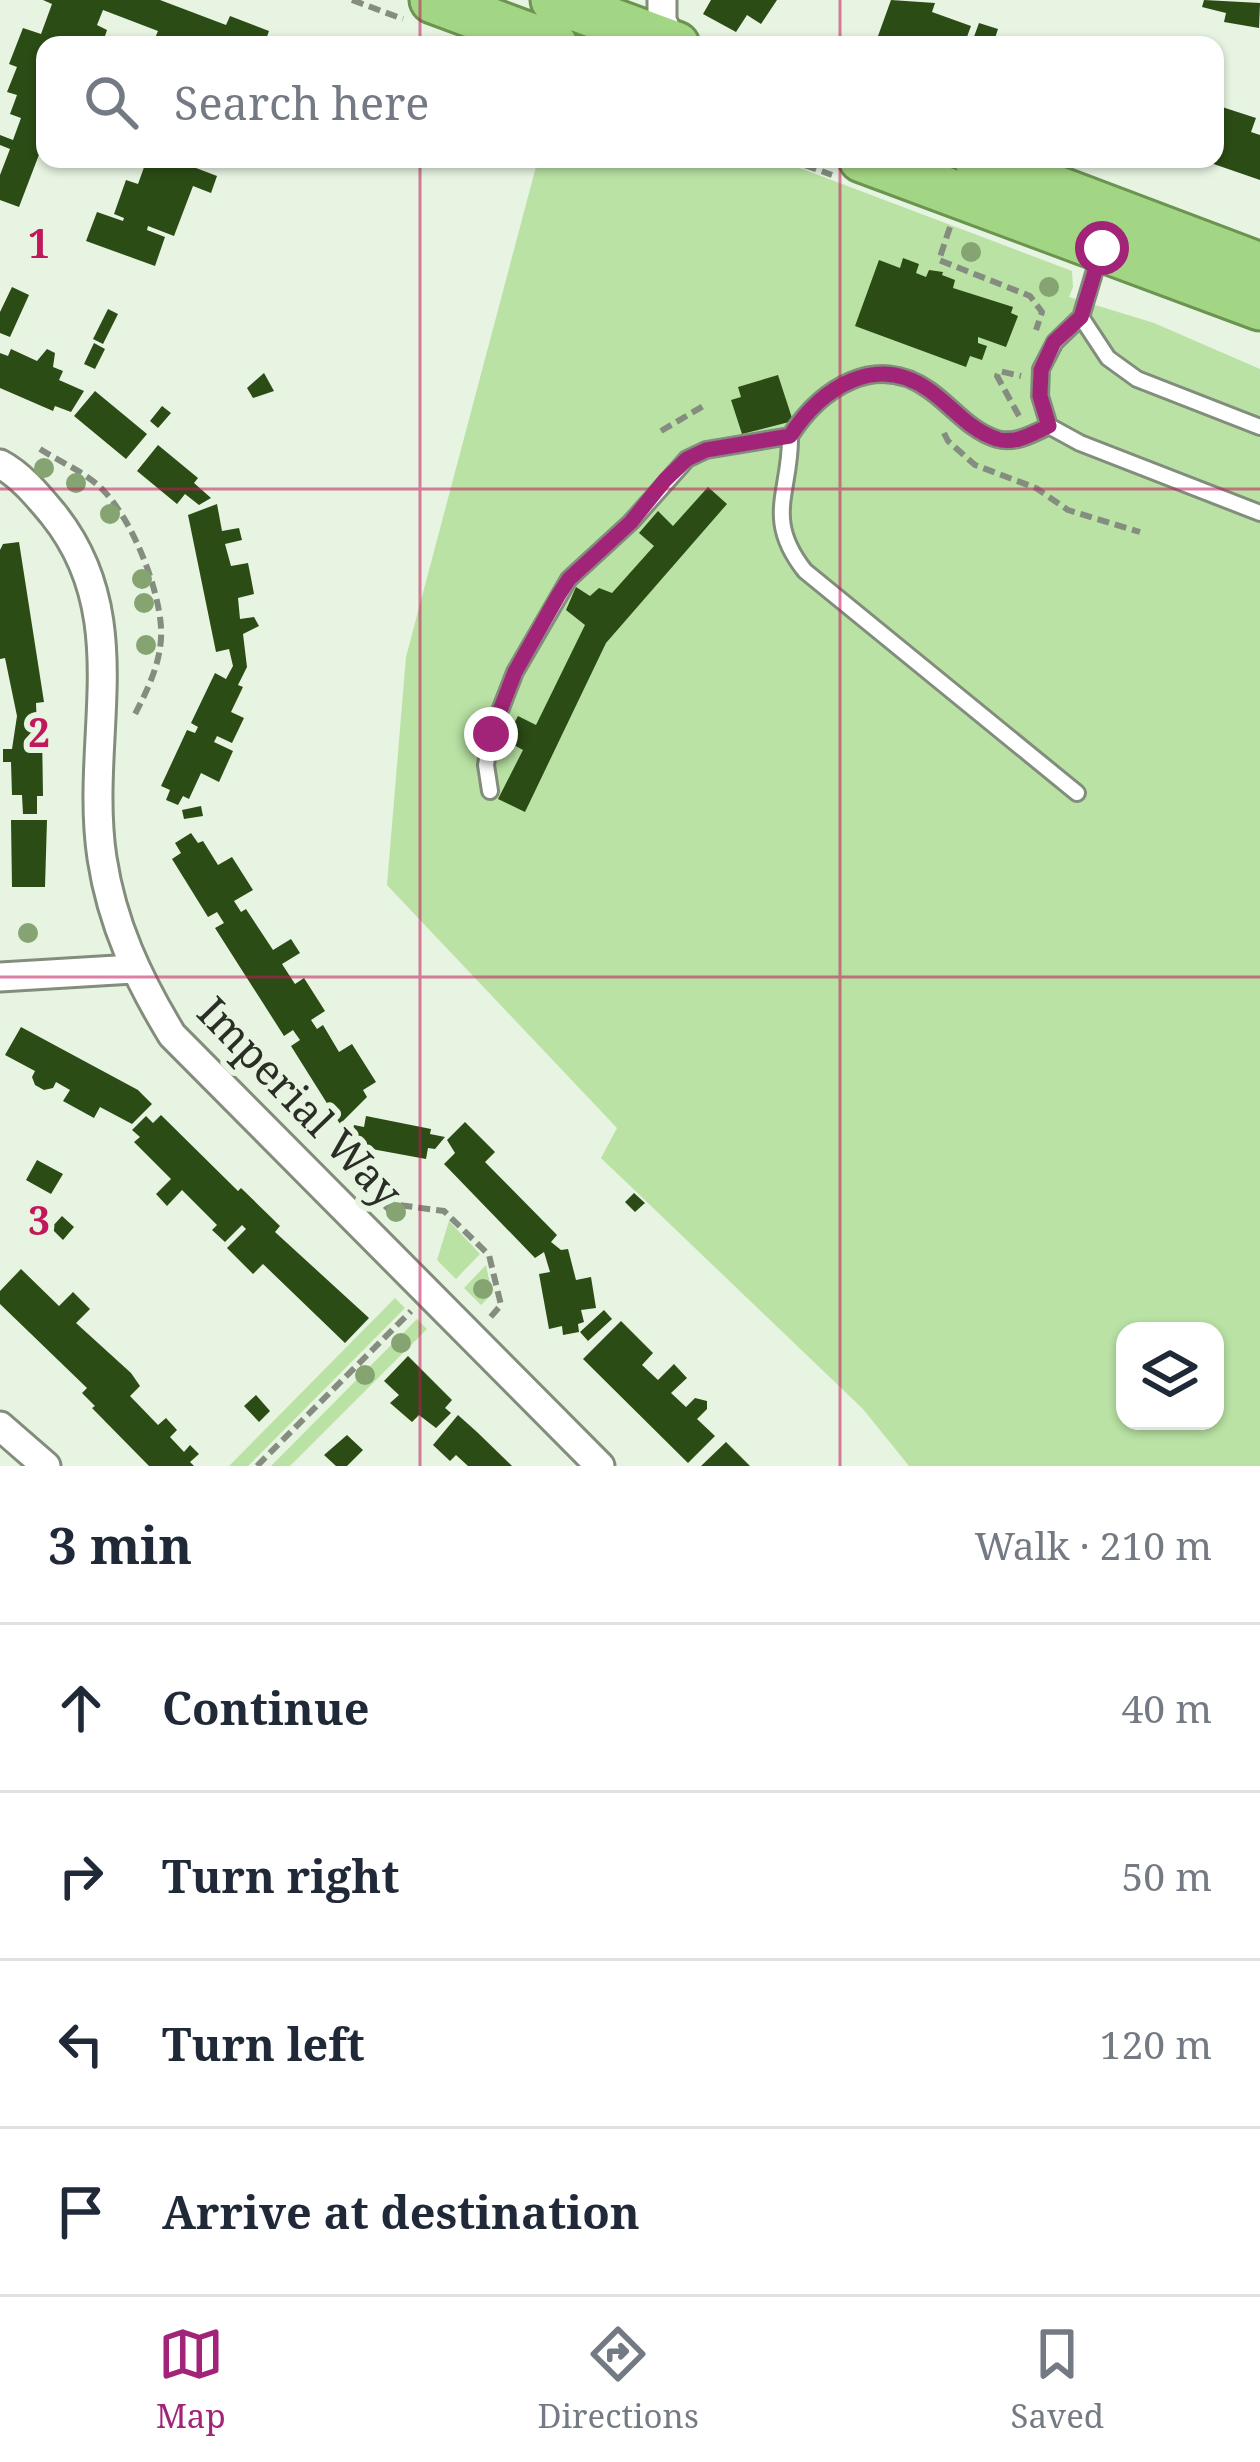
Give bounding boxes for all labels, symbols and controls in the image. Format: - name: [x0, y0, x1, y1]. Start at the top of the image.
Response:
- search box: [36, 36, 1224, 168]
- icon: search: [78, 69, 144, 135]
- text: Search here: [174, 72, 429, 133]
- text: 1: [28, 216, 50, 269]
- route start: [1075, 221, 1129, 275]
- text: 2: [28, 705, 50, 758]
- route end: [464, 707, 518, 761]
- street label: Imperial Way: [186, 983, 416, 1219]
- text: 3: [28, 1193, 50, 1246]
- map controls: [1116, 1322, 1224, 1430]
- button: layers: [1116, 1322, 1224, 1430]
- text: 3 min: [48, 1509, 192, 1579]
- text: Walk · 210 m: [975, 1518, 1212, 1571]
- icon: ahead: [48, 1675, 114, 1741]
- text: Continue: [162, 1677, 370, 1738]
- text: 40 m: [1121, 1681, 1212, 1734]
- icon: right: [48, 1843, 114, 1909]
- text: Turn right: [162, 1845, 399, 1906]
- text: 50 m: [1121, 1849, 1212, 1902]
- icon: left: [48, 2011, 114, 2077]
- text: Turn left: [162, 2013, 365, 2074]
- text: 120 m: [1100, 2017, 1212, 2070]
- icon: arrive: [48, 2179, 114, 2245]
- text: Arrive at destination: [162, 2181, 640, 2242]
- tab: Map: [156, 2321, 226, 2438]
- tab: Directions: [537, 2321, 699, 2438]
- tab: Saved: [1011, 2321, 1104, 2438]

